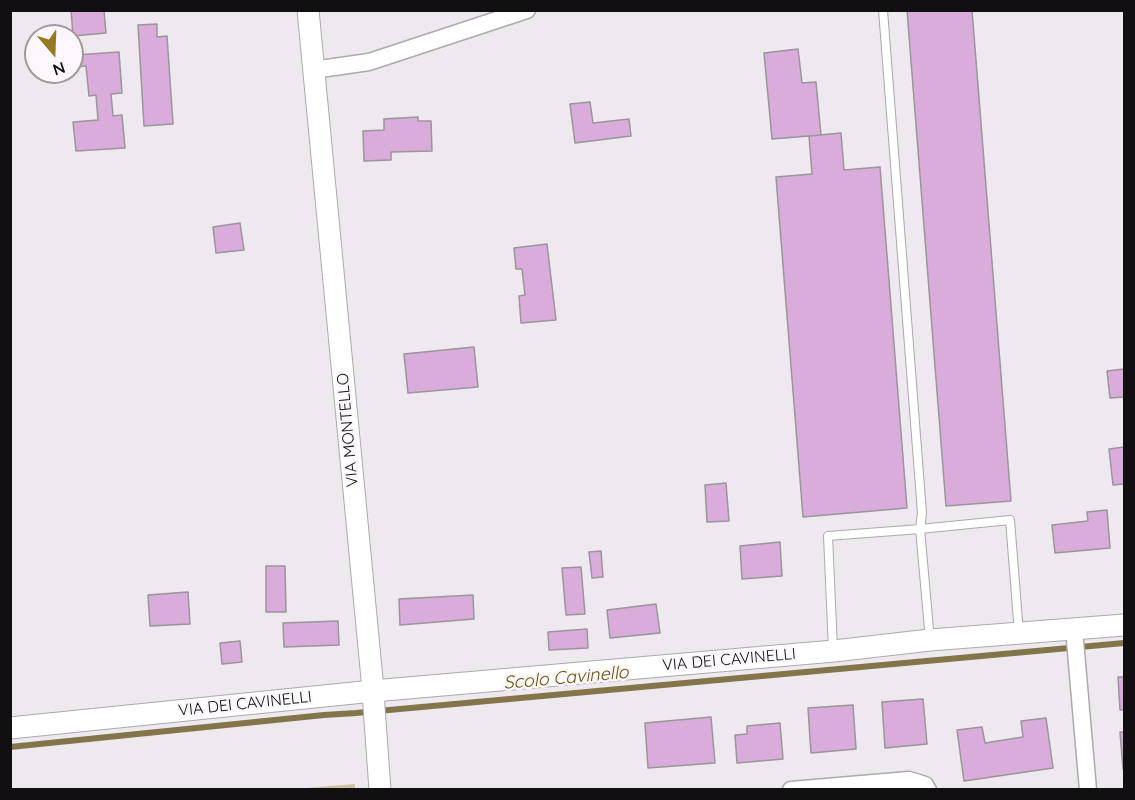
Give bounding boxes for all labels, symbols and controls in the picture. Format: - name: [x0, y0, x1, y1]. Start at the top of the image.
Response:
- north arrow: [24, 24, 84, 84]
- text: N: [50, 58, 68, 80]
- street label: VIA MONTELLO: [333, 372, 363, 488]
- street label: VIA DEI CAVINELLI: [661, 645, 797, 675]
- water label: Scolo Cavinello: [503, 662, 629, 694]
- street label: VIA DEI CAVINELLI: [177, 687, 313, 721]

